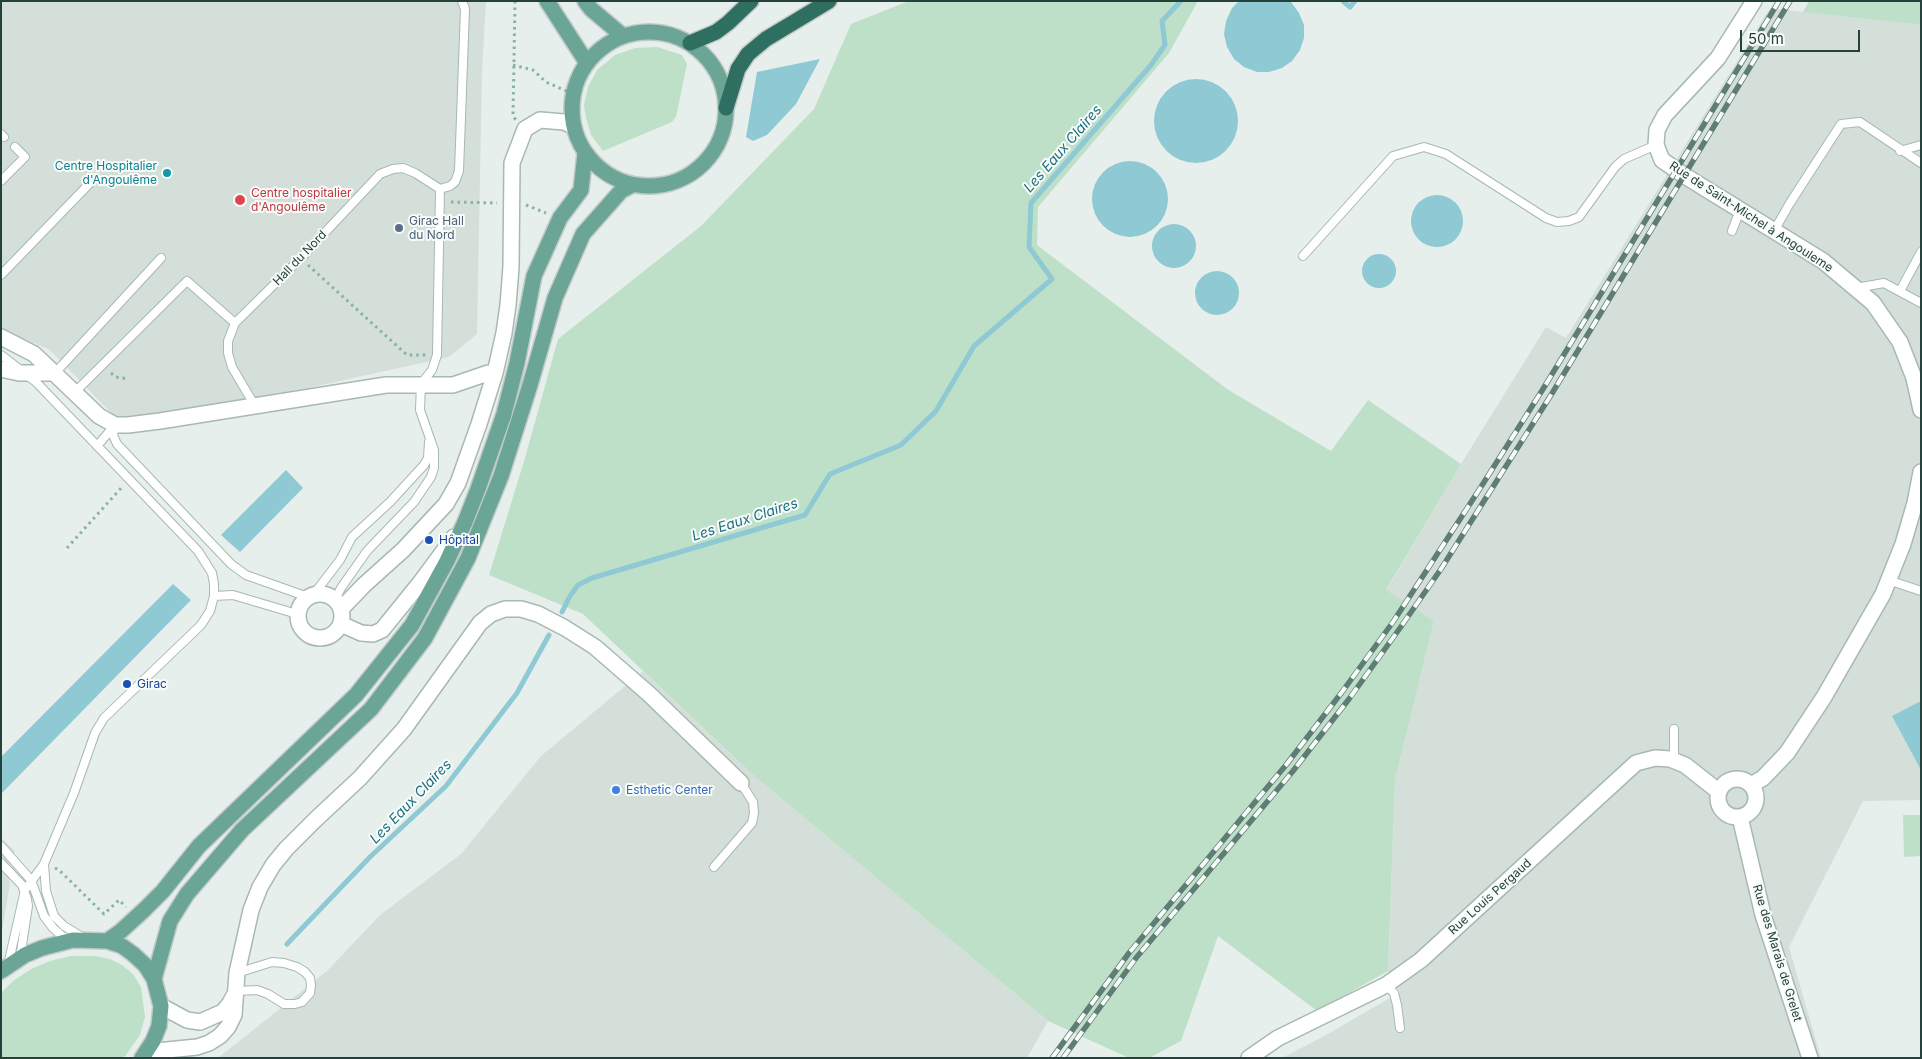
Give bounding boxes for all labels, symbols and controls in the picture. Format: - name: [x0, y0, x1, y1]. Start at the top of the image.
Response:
- scale bar: [1742, 20, 1862, 52]
- text: 50 m: [1748, 29, 1784, 48]
- water label: Les Eaux Claires: [1020, 102, 1106, 196]
- place label: Centre Hospitalier d'Angoulême: [55, 159, 157, 187]
- street label: Rue de Saint-Michel à Angouleme: [1667, 159, 1835, 275]
- marker: Centre Hospitalier d'Angoulême: [161, 167, 173, 179]
- place label: Centre hospitalier d'Angoulême: [251, 186, 351, 214]
- marker: Centre hospitalier d'Angoulême: [233, 193, 247, 207]
- place label: Girac Hall du Nord: [409, 214, 464, 242]
- marker: Girac Hall du Nord: [393, 222, 405, 234]
- street label: Hall du Nord: [270, 228, 330, 288]
- water label: Les Eaux Claires: [690, 495, 800, 545]
- place label: Hôpital: [439, 533, 479, 547]
- marker: Hôpital: [423, 534, 435, 546]
- place label: Girac: [137, 677, 167, 691]
- marker: Girac: [121, 678, 133, 690]
- water label: Les Eaux Claires: [367, 757, 455, 847]
- place label: Esthetic Center: [626, 783, 713, 797]
- marker: Esthetic Center: [610, 784, 622, 796]
- street label: Rue Louis Pergaud: [1446, 856, 1534, 938]
- street label: Rue des Marais de Grelet: [1749, 883, 1805, 1023]

